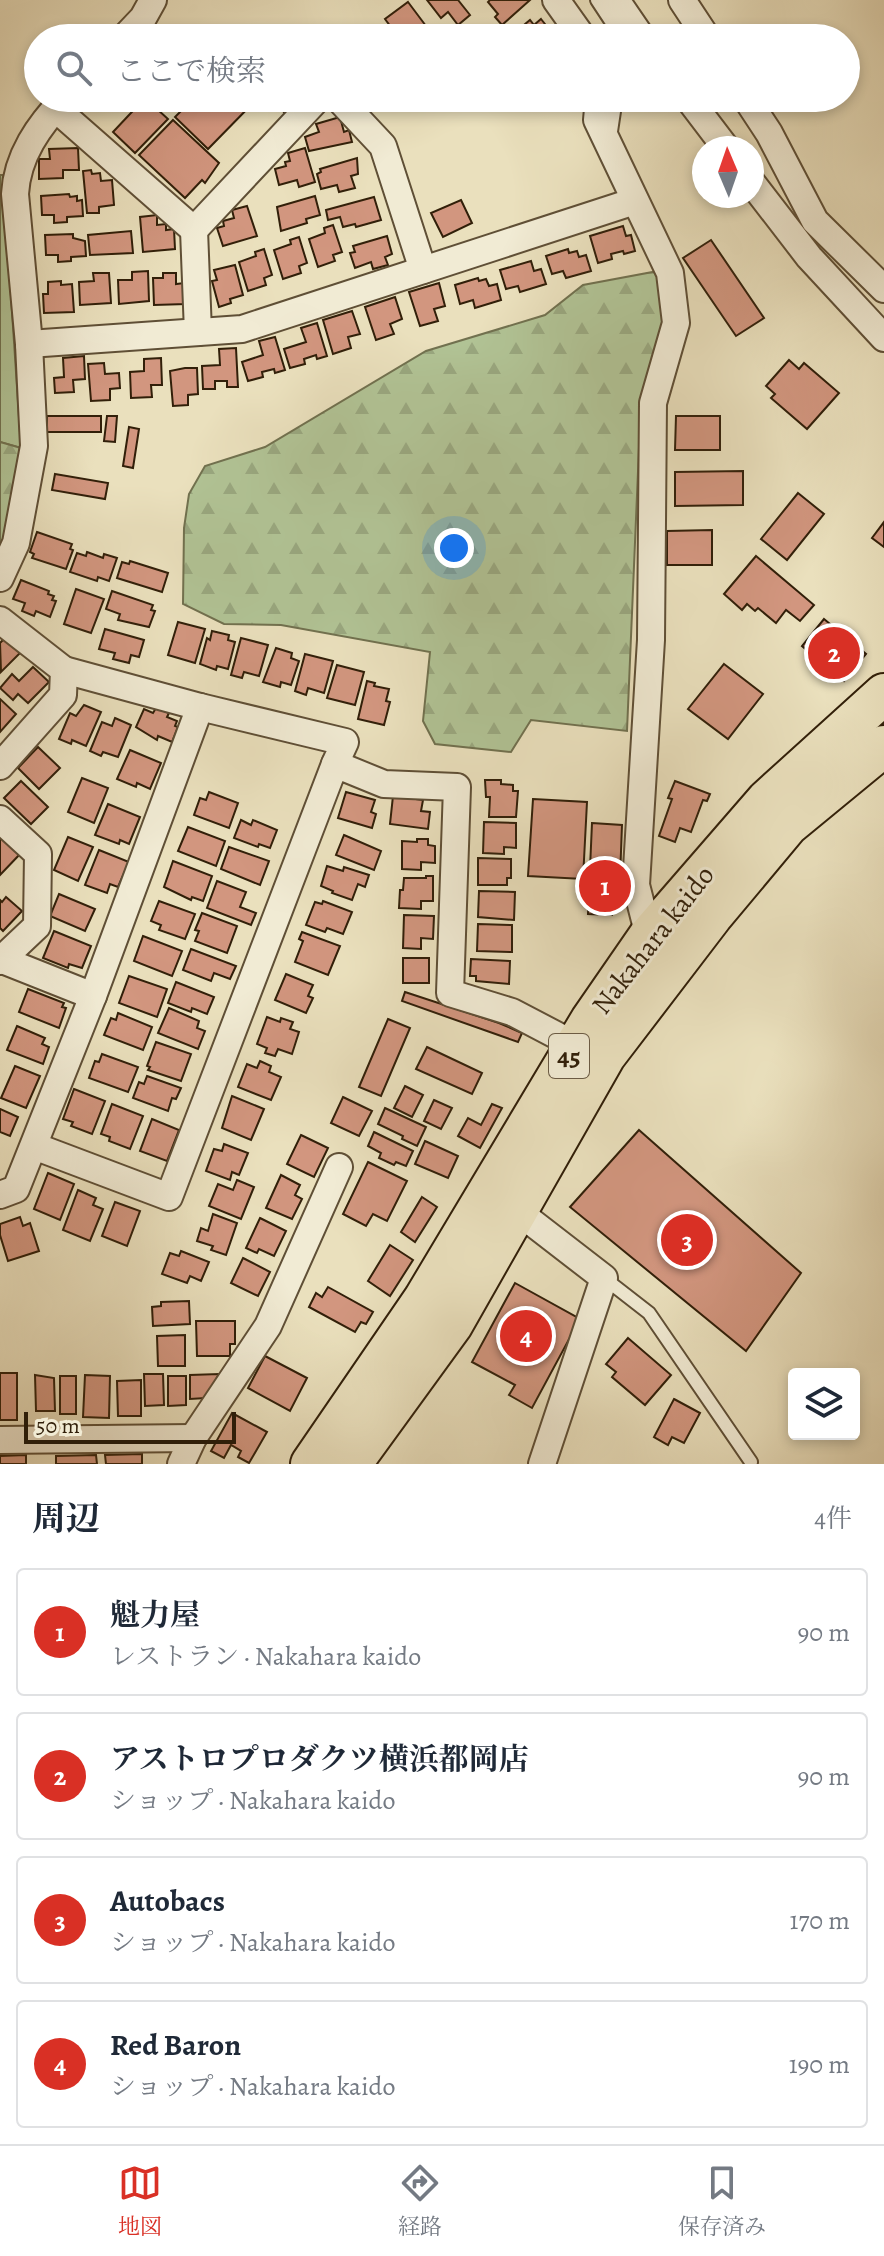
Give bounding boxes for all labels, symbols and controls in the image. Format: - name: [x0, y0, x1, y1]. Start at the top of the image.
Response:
- search box: [24, 24, 860, 112]
- icon: search: [52, 46, 96, 90]
- text: ここで検索: [116, 51, 266, 91]
- north arrow: [692, 136, 764, 208]
- your location: [434, 528, 474, 568]
- pin: 2: [808, 623, 860, 683]
- pin: 1: [579, 856, 631, 916]
- street label: Nakahara kaido: [583, 858, 723, 1022]
- road number: 45: [549, 1034, 589, 1078]
- pin: 3: [661, 1210, 713, 1270]
- pin: 4: [500, 1306, 552, 1366]
- map controls: [788, 1368, 860, 1440]
- button: layers: [788, 1368, 860, 1440]
- scale bar: [24, 1408, 236, 1444]
- text: 50 m: [36, 1411, 80, 1441]
- text: 周辺: [32, 1495, 100, 1542]
- text: 4件: [814, 1501, 852, 1536]
- text: 魁力屋: [110, 1595, 200, 1635]
- text: 1: [55, 1615, 65, 1650]
- text: 90 m: [798, 1615, 850, 1650]
- text: レストラン · Nakahara kaido: [110, 1639, 421, 1674]
- text: アストロプロダクツ横浜都岡店: [110, 1739, 529, 1779]
- text: 2: [54, 1759, 66, 1794]
- text: 90 m: [798, 1759, 850, 1794]
- text: ショップ · Nakahara kaido: [110, 1783, 395, 1818]
- text: Autobacs: [110, 1881, 225, 1921]
- text: 3: [54, 1903, 66, 1938]
- text: 170 m: [790, 1903, 850, 1938]
- text: ショップ · Nakahara kaido: [110, 1925, 395, 1960]
- text: Red Baron: [110, 2025, 241, 2065]
- text: 4: [54, 2047, 66, 2082]
- text: 190 m: [789, 2047, 850, 2082]
- text: ショップ · Nakahara kaido: [110, 2069, 395, 2104]
- tab: 地図: [118, 2161, 162, 2242]
- tab: 経路: [398, 2161, 442, 2242]
- tab: 保存済み: [678, 2161, 766, 2242]

